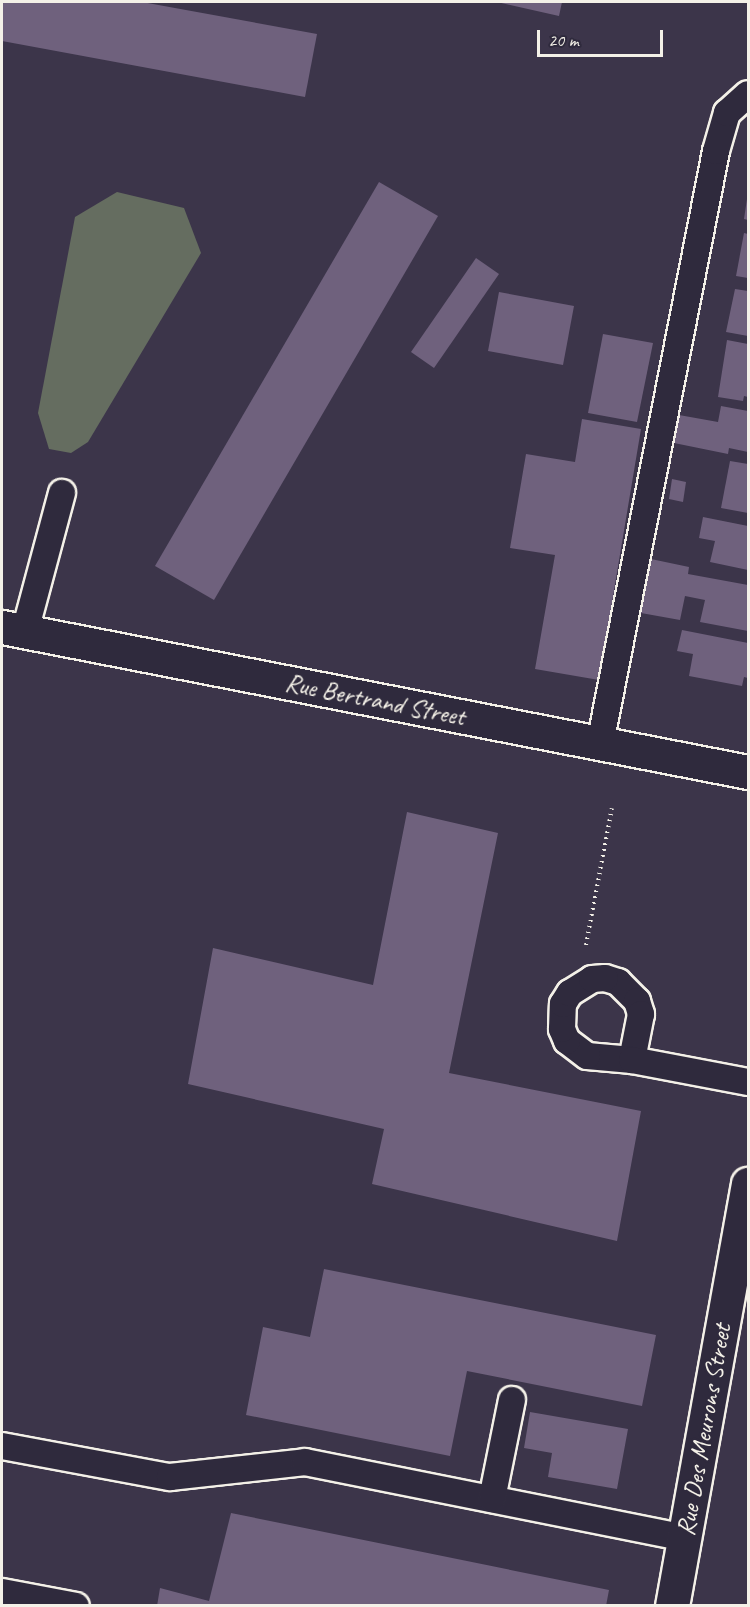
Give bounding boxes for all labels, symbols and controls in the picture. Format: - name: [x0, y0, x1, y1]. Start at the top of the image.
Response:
- scale bar: [540, 18, 666, 56]
- text: 20 m: [548, 29, 579, 51]
- street label: Rue Bertrand Street: [283, 667, 467, 733]
- street label: Rue Des Meurons Street: [670, 1321, 738, 1539]

